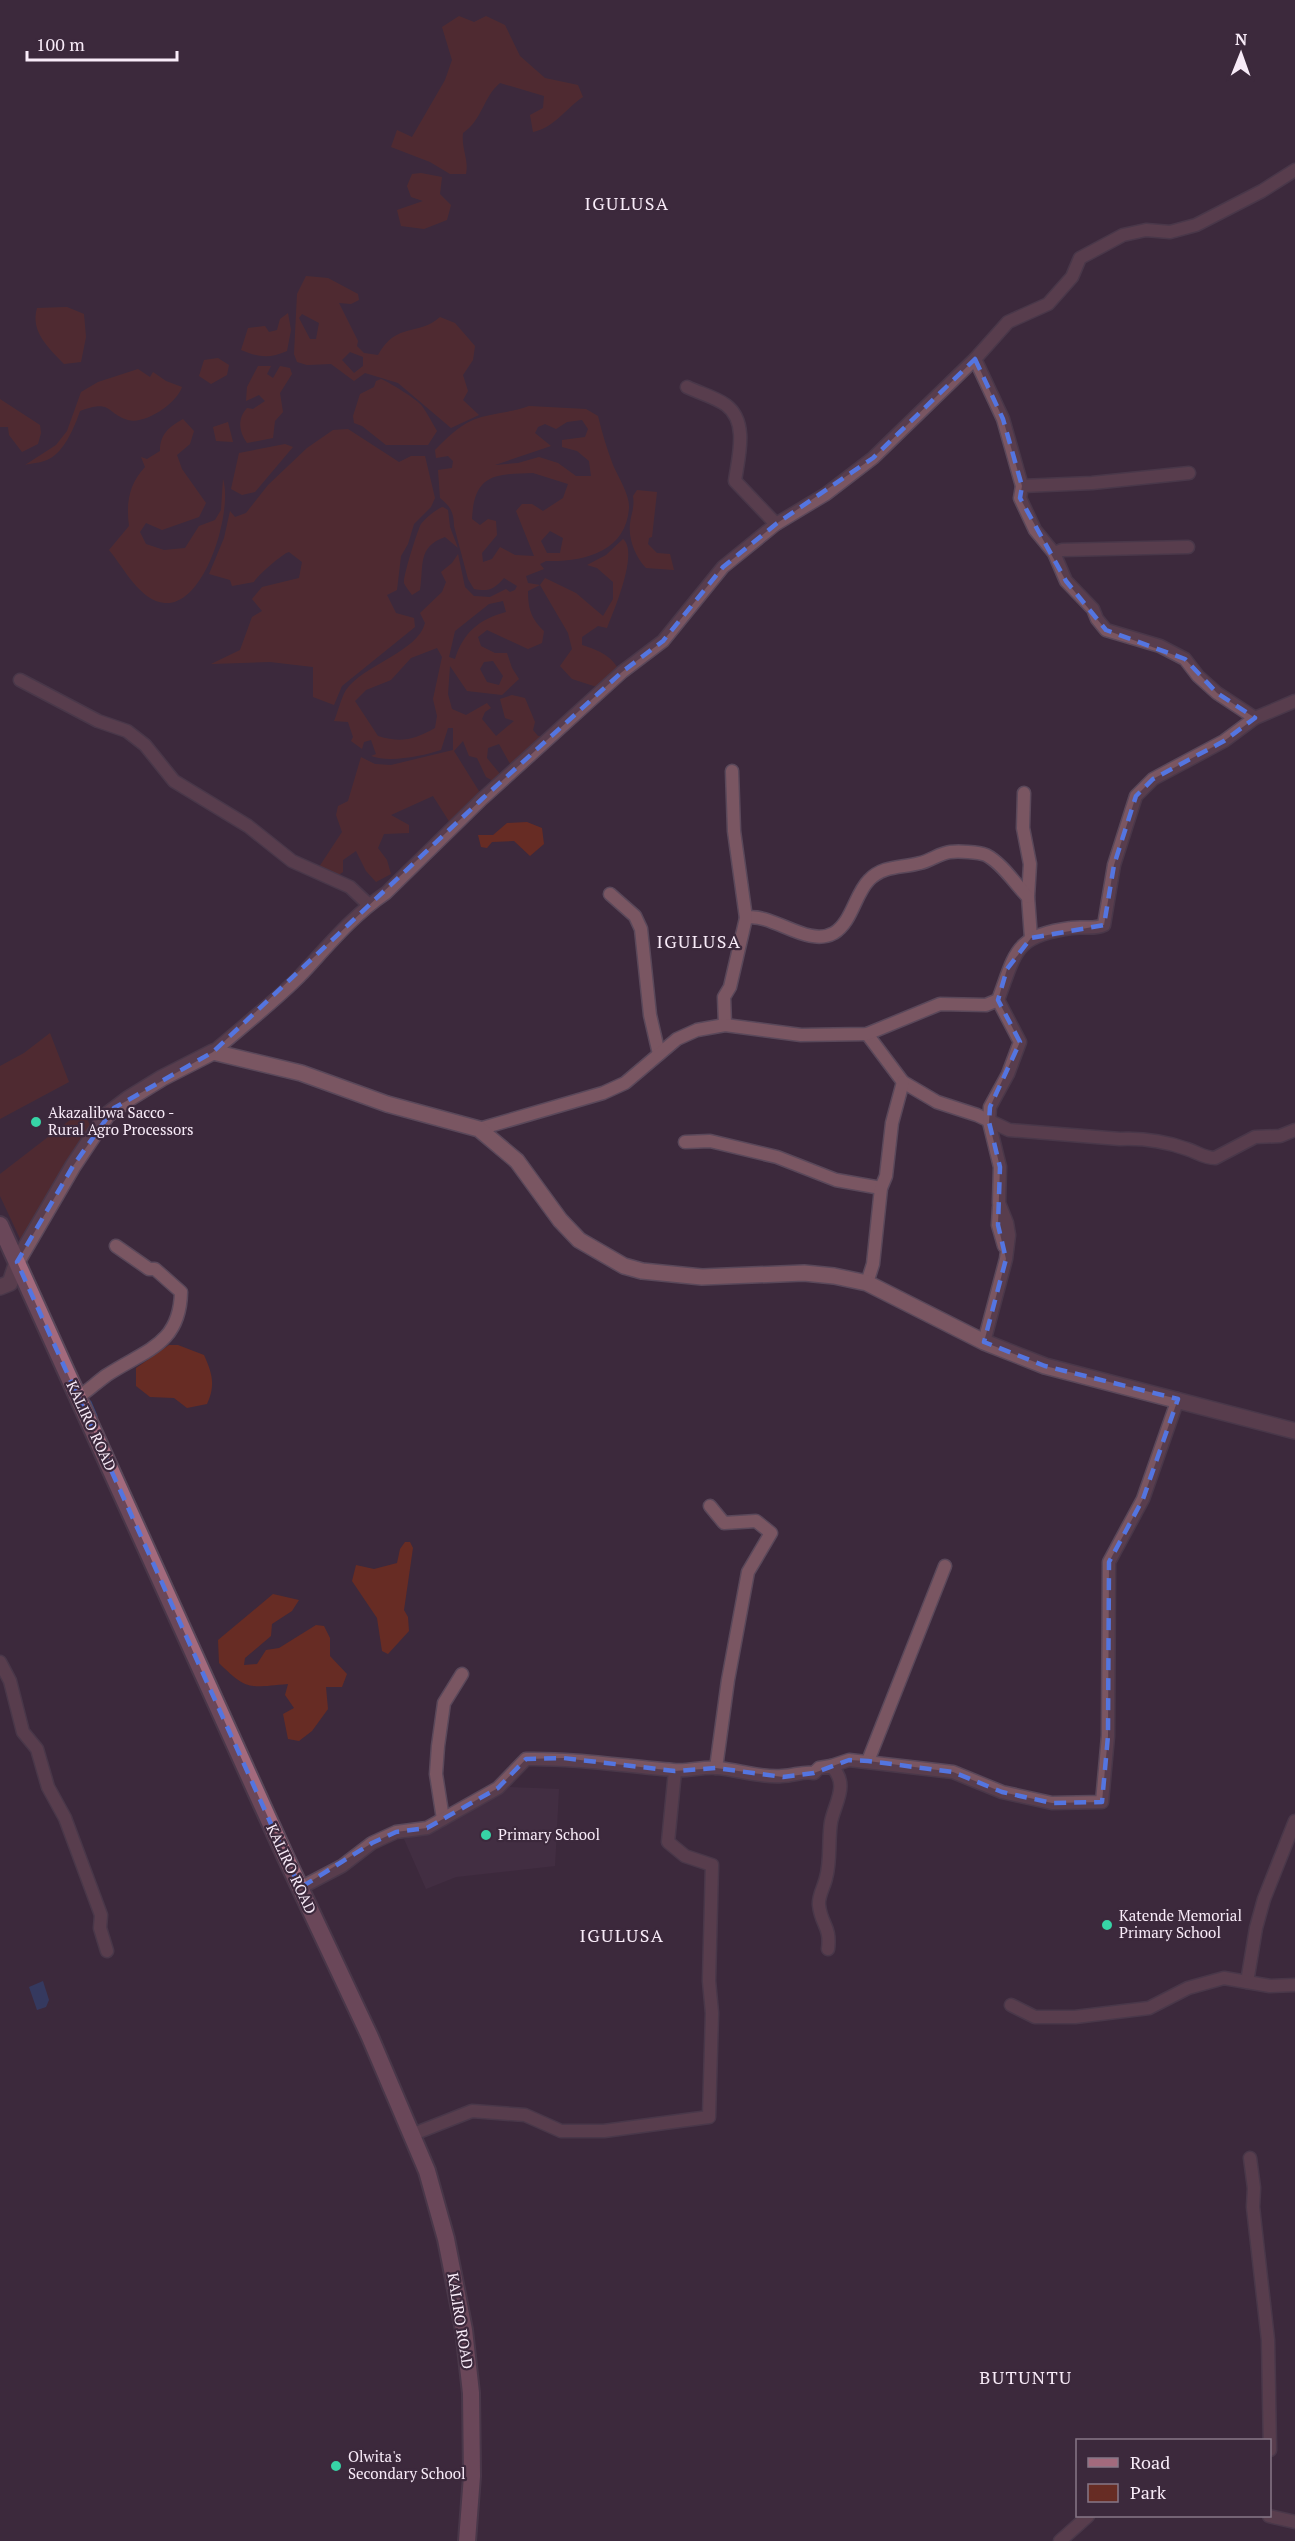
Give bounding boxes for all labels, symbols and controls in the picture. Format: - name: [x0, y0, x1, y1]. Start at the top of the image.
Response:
- scale bar: [27, 24, 177, 62]
- north arrow: [1211, 24, 1271, 84]
- text: N: [1235, 28, 1248, 50]
- text: 100 m: [36, 32, 85, 56]
- district label: IGULUSA: [584, 191, 670, 215]
- district label: IGULUSA: [656, 929, 742, 953]
- place label: Akazalibwa Sacco - Rural Agro Processors: [48, 1102, 193, 1139]
- marker: Akazalibwa Sacco - Rural Agro Processors: [29, 1115, 43, 1129]
- street label: KALIRO ROAD: [62, 1377, 122, 1474]
- street label: KALIRO ROAD: [262, 1820, 322, 1917]
- place label: Primary School: [498, 1824, 600, 1844]
- marker: Primary School: [479, 1828, 493, 1842]
- place label: Katende Memorial Primary School: [1119, 1905, 1242, 1942]
- marker: Katende Memorial Primary School: [1100, 1918, 1114, 1932]
- district label: IGULUSA: [579, 1923, 665, 1947]
- street label: KALIRO ROAD: [444, 2271, 478, 2370]
- district label: BUTUNTU: [979, 2365, 1073, 2389]
- legend: [1076, 2439, 1271, 2517]
- place label: Olwita's Secondary School: [348, 2446, 466, 2483]
- text: Road: [1130, 2450, 1170, 2474]
- marker: Olwita's Secondary School: [329, 2459, 343, 2473]
- text: Park: [1130, 2480, 1167, 2504]

